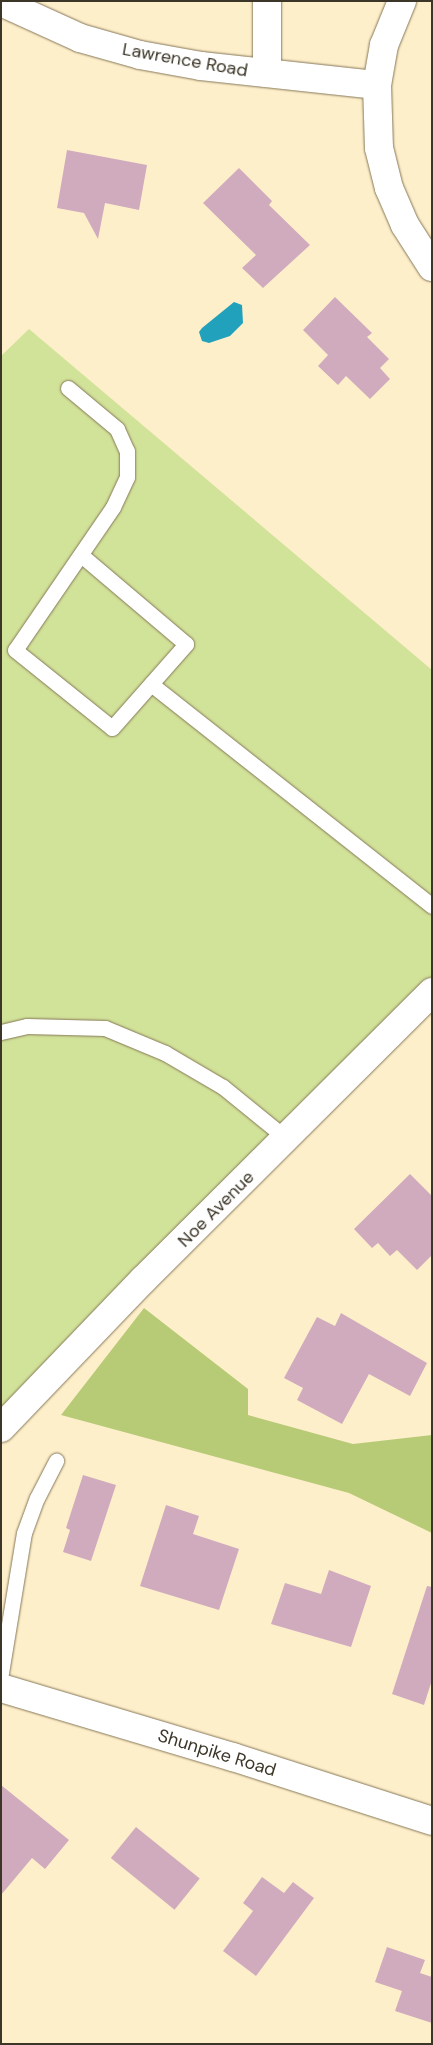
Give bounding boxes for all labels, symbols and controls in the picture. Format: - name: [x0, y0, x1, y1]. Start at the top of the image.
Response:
- street label: Lawrence Road: [121, 38, 249, 82]
- street label: Noe Avenue: [173, 1166, 259, 1252]
- street label: Shunpike Road: [155, 1725, 279, 1781]

